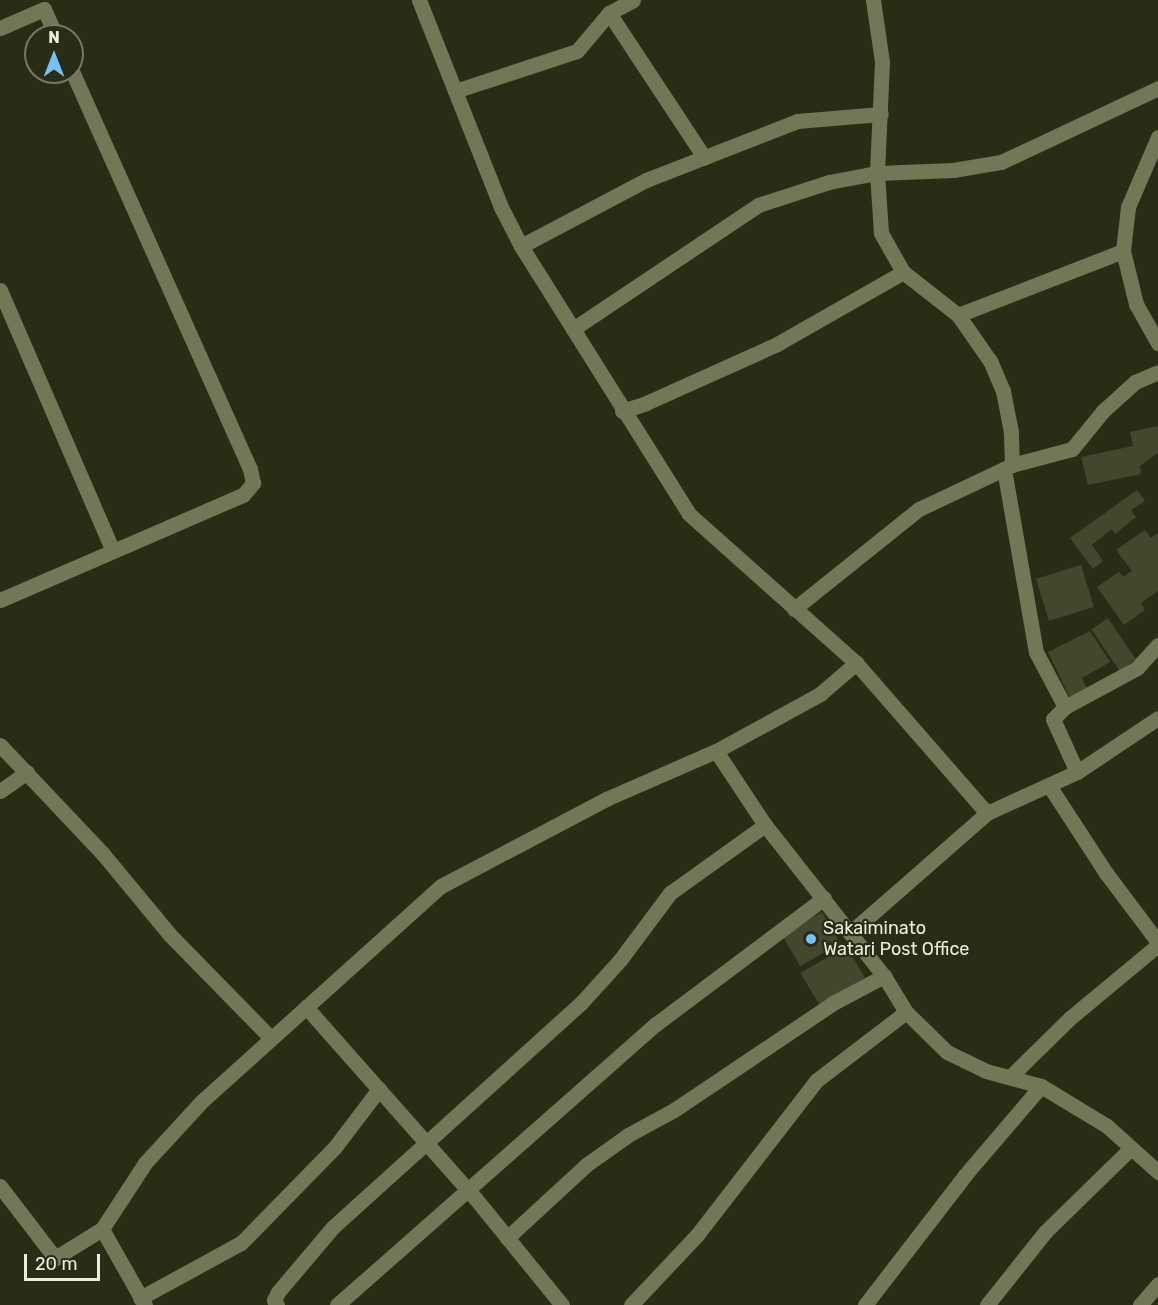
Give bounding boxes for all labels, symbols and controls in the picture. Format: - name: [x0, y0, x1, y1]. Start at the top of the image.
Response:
- north arrow: [24, 24, 84, 84]
- text: N: [48, 28, 60, 47]
- place label: Sakaiminato Watari Post Office: [823, 918, 969, 960]
- marker: Sakaiminato Watari Post Office: [804, 932, 818, 946]
- scale bar: [27, 1242, 104, 1280]
- text: 20 m: [35, 1253, 77, 1275]

